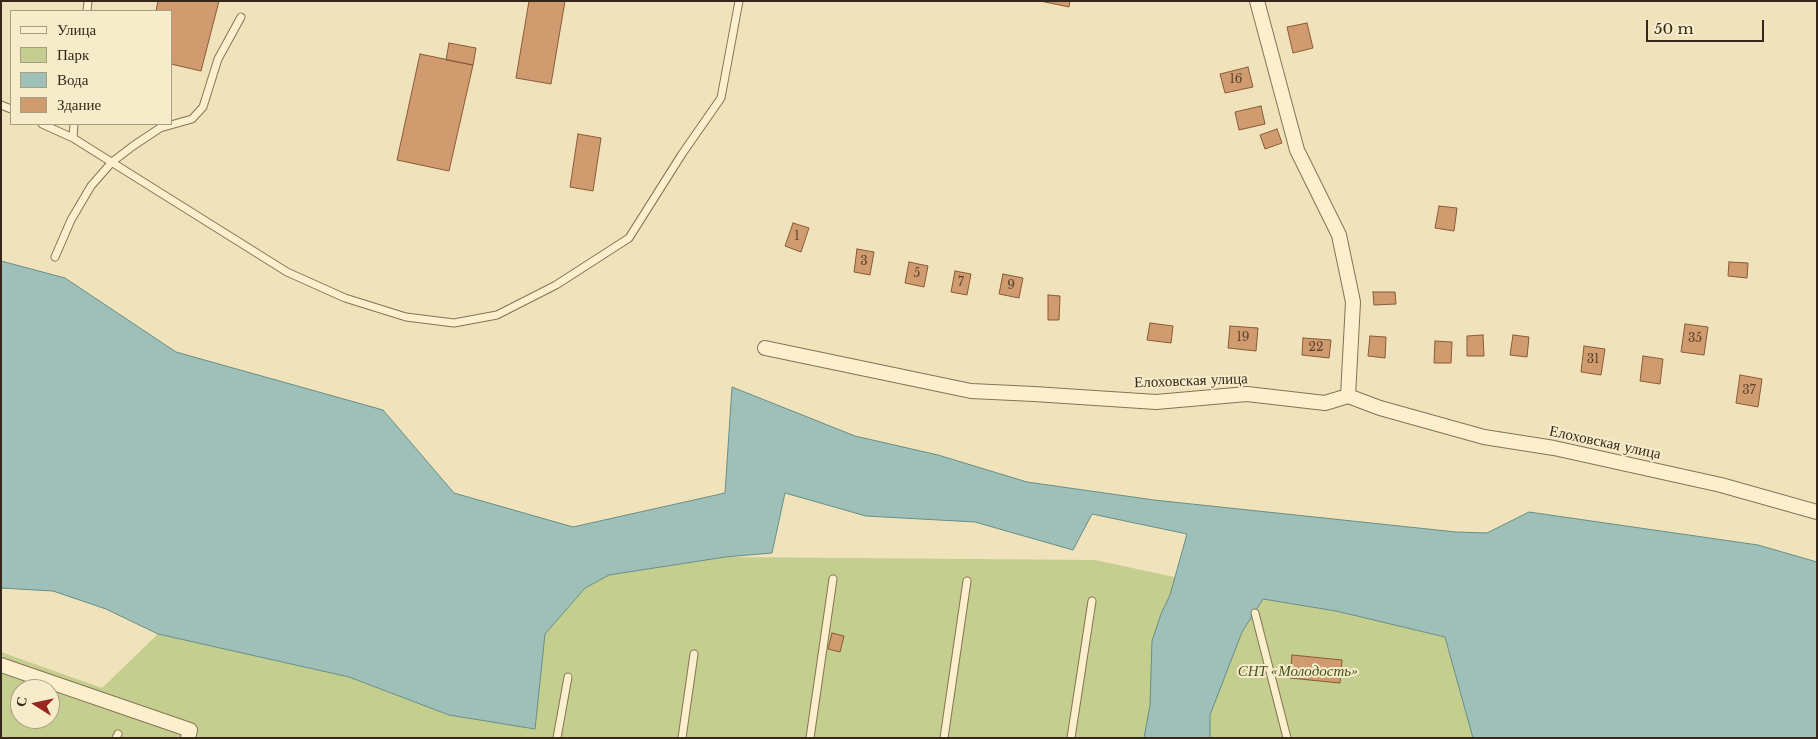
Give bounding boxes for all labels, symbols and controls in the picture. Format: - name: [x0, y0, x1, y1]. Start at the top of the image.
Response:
- legend: [10, 10, 172, 125]
- scale bar: [1648, 10, 1766, 42]
- text: 50 m: [1654, 19, 1694, 38]
- text: Улица: [57, 20, 96, 39]
- text: Парк: [57, 45, 89, 64]
- text: Вода: [57, 70, 88, 89]
- house number: 16: [1229, 73, 1243, 87]
- text: Здание: [57, 95, 101, 114]
- house number: 1: [794, 230, 800, 244]
- house number: 3: [860, 255, 868, 269]
- house number: 5: [914, 267, 920, 281]
- house number: 7: [958, 276, 964, 290]
- house number: 9: [1007, 279, 1015, 293]
- house number: 19: [1236, 331, 1250, 345]
- house number: 35: [1688, 332, 1702, 346]
- house number: 22: [1309, 341, 1323, 355]
- house number: 31: [1587, 353, 1599, 367]
- street label: Елоховская улица: [1134, 370, 1248, 392]
- house number: 37: [1742, 384, 1756, 398]
- street label: Елоховская улица: [1547, 422, 1663, 464]
- park label: СНТ «Молодость»: [1238, 663, 1358, 681]
- north arrow: [10, 679, 60, 729]
- text: С: [11, 695, 31, 708]

